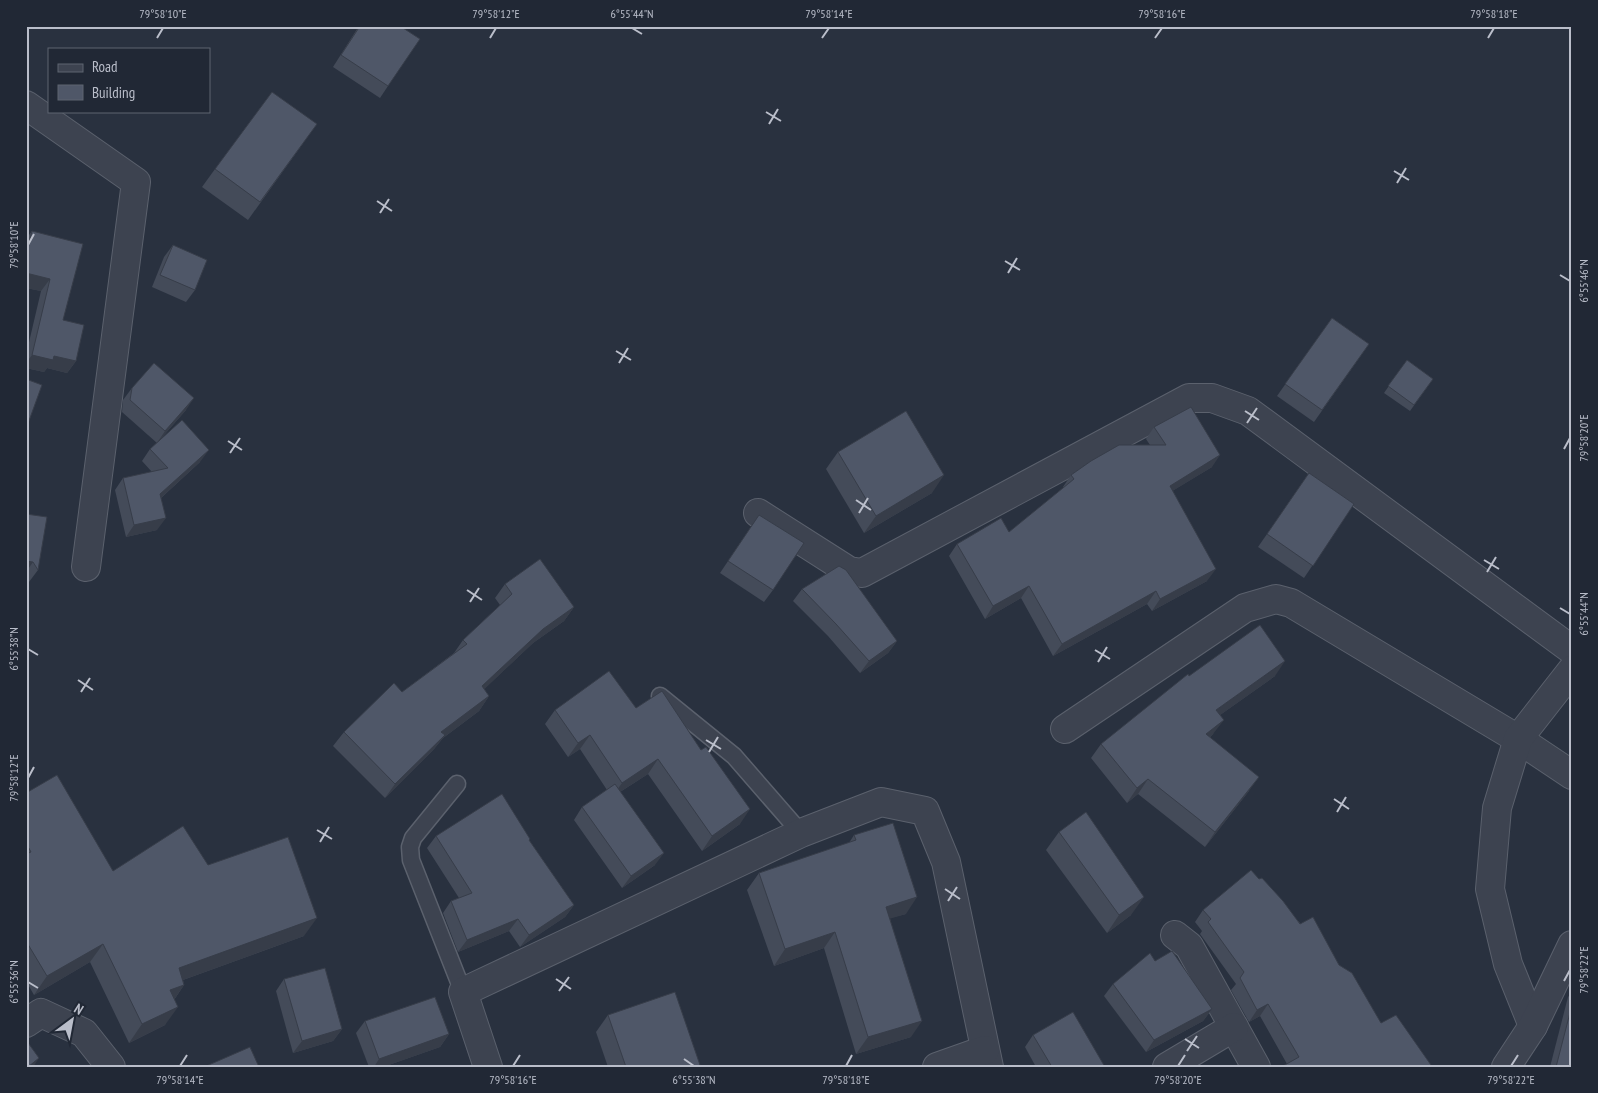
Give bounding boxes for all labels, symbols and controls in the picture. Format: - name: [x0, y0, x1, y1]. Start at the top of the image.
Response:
- text: 79°58'10"E: [139, 6, 187, 21]
- text: 79°58'12"E: [472, 6, 520, 21]
- text: 6°55'44"N: [610, 6, 654, 21]
- text: 79°58'14"E: [805, 6, 853, 21]
- text: 79°58'16"E: [1138, 6, 1186, 21]
- text: 79°58'18"E: [1470, 6, 1518, 21]
- legend: [48, 48, 210, 112]
- text: Road: [92, 57, 118, 76]
- text: Building: [92, 83, 135, 102]
- text: 79°58'10"E: [6, 221, 21, 269]
- text: 6°55'46"N: [1576, 259, 1591, 303]
- text: 79°58'20"E: [1576, 414, 1591, 462]
- text: 6°55'44"N: [1576, 592, 1591, 636]
- text: 6°55'38"N: [6, 627, 21, 671]
- text: 79°58'12"E: [6, 754, 21, 802]
- text: 79°58'22"E: [1576, 946, 1591, 994]
- text: 6°55'36"N: [6, 960, 21, 1004]
- north arrow: [48, 996, 98, 1046]
- text: N: [71, 999, 87, 1019]
- text: 79°58'14"E: [156, 1072, 204, 1087]
- text: 79°58'16"E: [489, 1072, 537, 1087]
- text: 6°55'38"N: [672, 1072, 716, 1087]
- text: 79°58'18"E: [822, 1072, 870, 1087]
- text: 79°58'20"E: [1154, 1072, 1202, 1087]
- text: 79°58'22"E: [1487, 1072, 1535, 1087]

